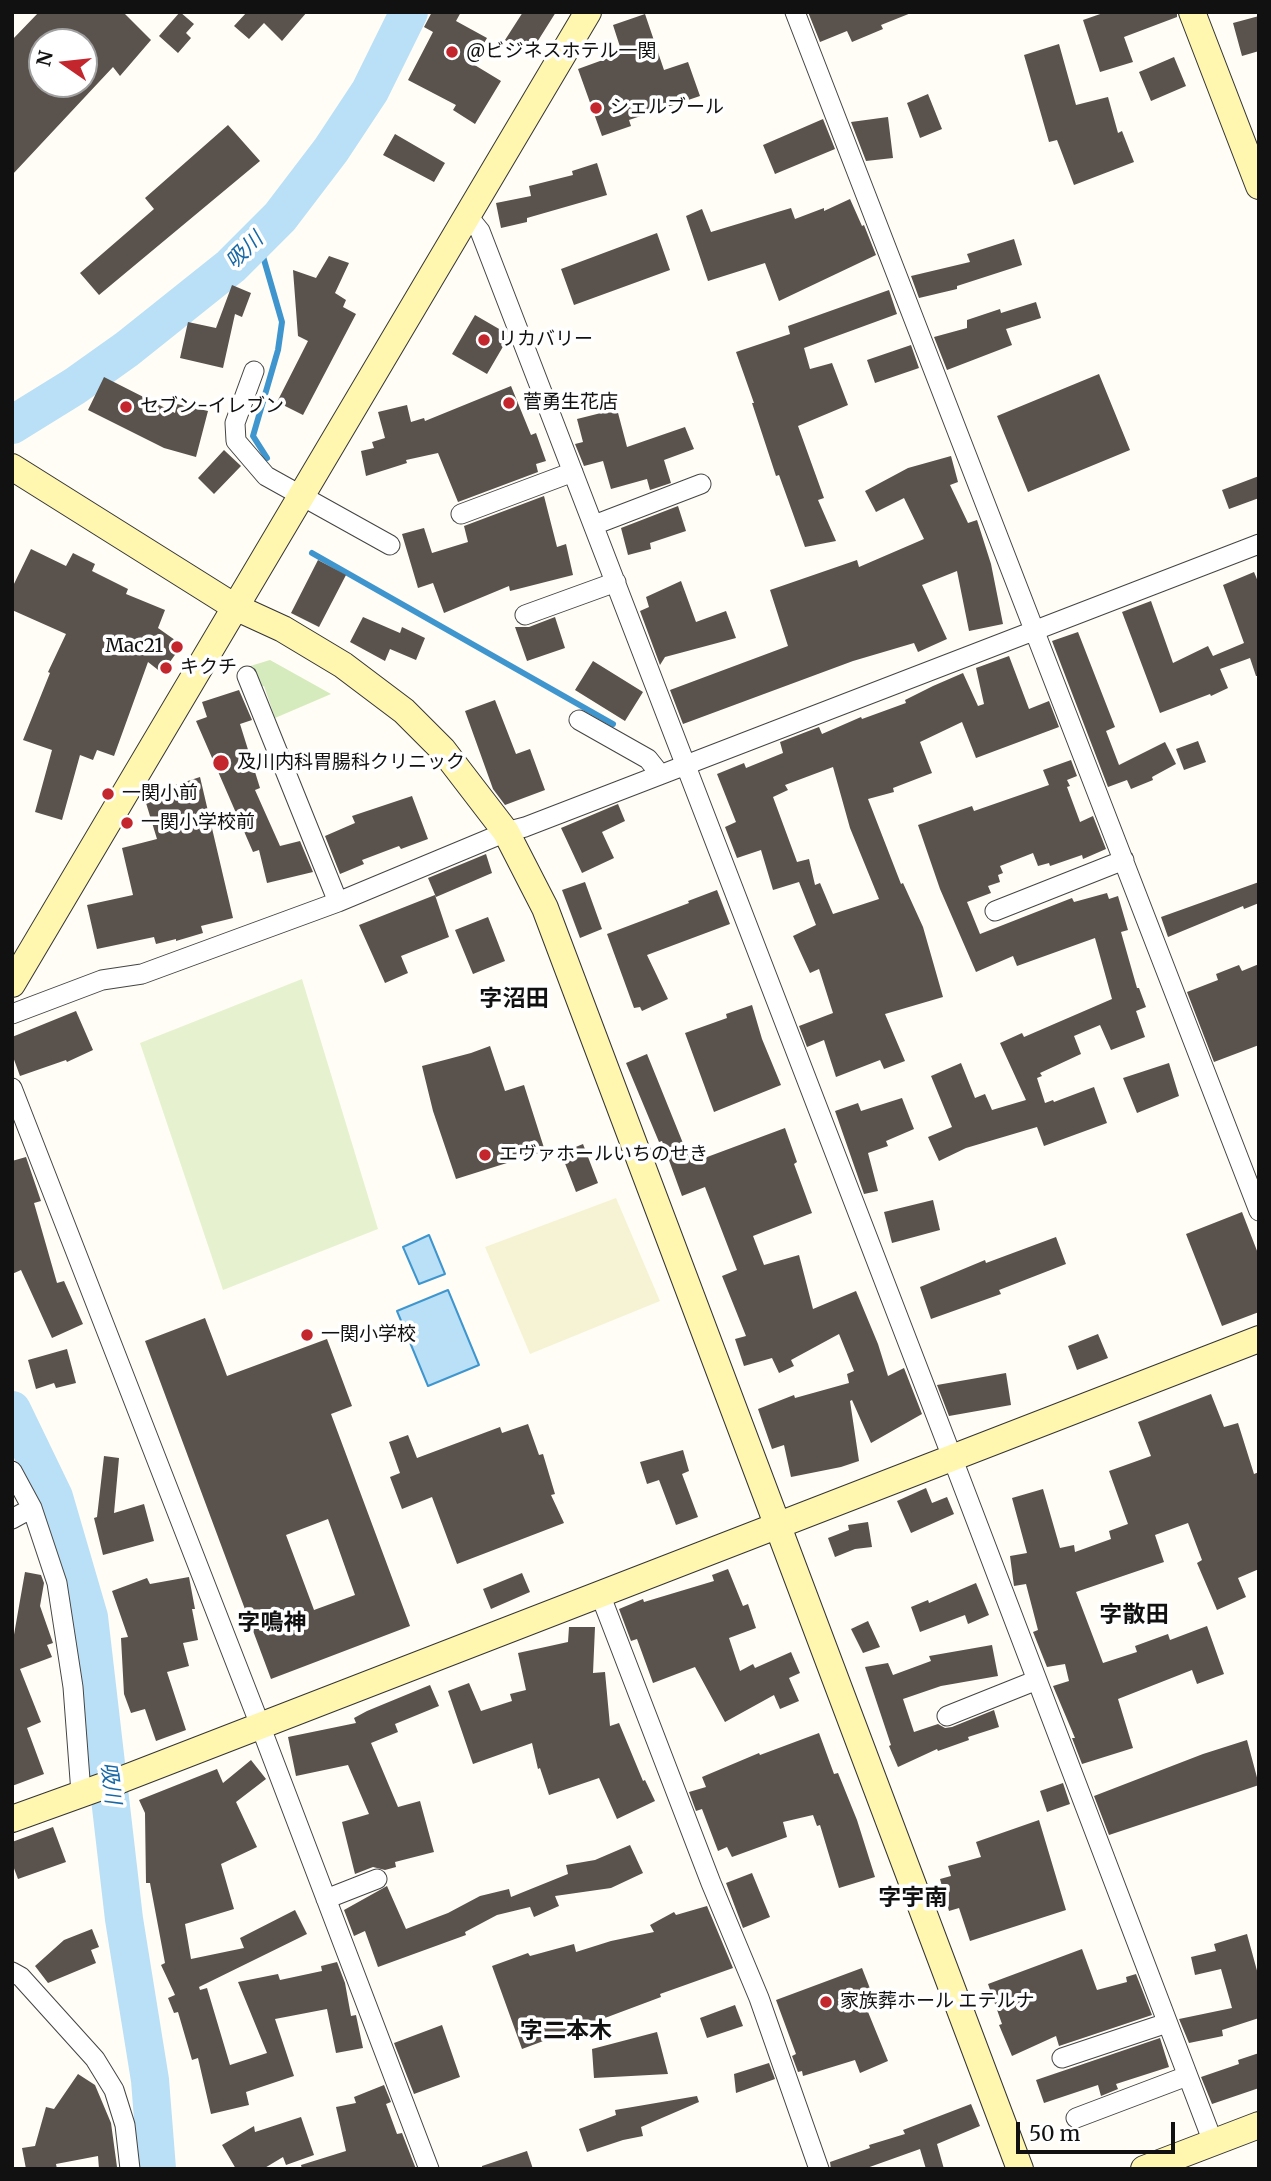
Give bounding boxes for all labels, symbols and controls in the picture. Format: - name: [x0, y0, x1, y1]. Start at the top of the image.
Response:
- north arrow: [28, 28, 98, 98]
- place label: @ビジネスホテル一関: [466, 41, 656, 63]
- marker: @ビジネスホテル一関: [444, 44, 460, 60]
- text: N: [31, 48, 58, 69]
- place label: シェルブール: [610, 97, 724, 119]
- marker: シェルブール: [588, 100, 604, 116]
- water label: 吸川: [221, 227, 269, 275]
- place label: リカバリー: [498, 329, 593, 351]
- marker: リカバリー: [476, 332, 492, 348]
- place label: 菅勇生花店: [523, 392, 618, 414]
- marker: 菅勇生花店: [501, 395, 517, 411]
- place label: セブン-イレブン: [140, 396, 284, 418]
- marker: セブン-イレブン: [118, 399, 134, 415]
- place label: Mac21: [105, 636, 163, 658]
- marker: Mac21: [169, 639, 185, 655]
- place label: キクチ: [180, 657, 237, 679]
- marker: キクチ: [158, 660, 174, 676]
- place label: 及川内科胃腸科クリニック: [237, 752, 465, 774]
- marker: 及川内科胃腸科クリニック: [211, 753, 231, 773]
- place label: 一関小前: [122, 783, 198, 805]
- marker: 一関小前: [100, 786, 116, 802]
- place label: 一関小学校前: [141, 812, 255, 834]
- marker: 一関小学校前: [119, 815, 135, 831]
- district label: 字沼田: [480, 985, 548, 1013]
- place label: エヴァホールいちのせき: [499, 1144, 708, 1166]
- marker: エヴァホールいちのせき: [477, 1147, 493, 1163]
- place label: 一関小学校: [321, 1324, 416, 1346]
- marker: 一関小学校: [299, 1327, 315, 1343]
- district label: 字散田: [1100, 1601, 1168, 1629]
- district label: 字鳴神: [238, 1609, 306, 1637]
- water label: 吸川: [95, 1761, 125, 1805]
- district label: 字宇南: [879, 1884, 947, 1912]
- place label: 家族葬ホール エテルナ: [840, 1991, 1035, 2013]
- marker: 家族葬ホール エテルナ: [818, 1994, 834, 2010]
- district label: 字二本木: [520, 2017, 612, 2045]
- scale bar: [1019, 2108, 1178, 2152]
- text: 50 m: [1029, 2120, 1080, 2147]

